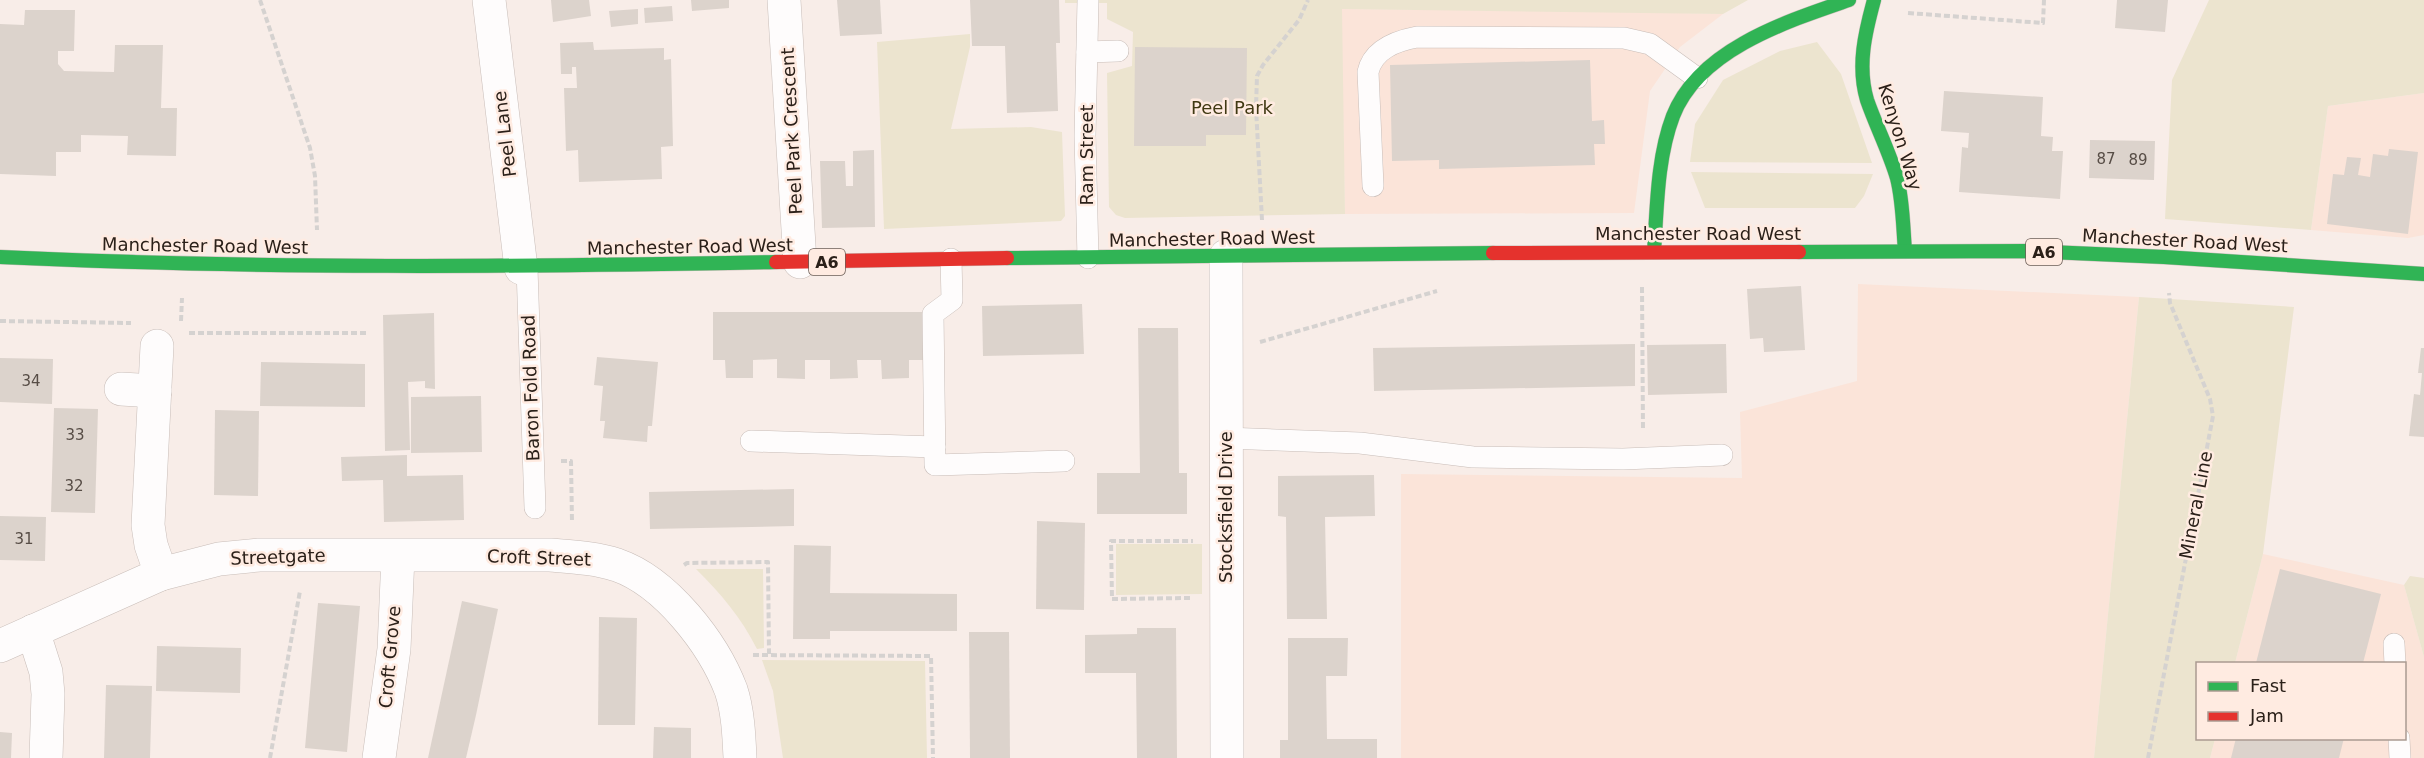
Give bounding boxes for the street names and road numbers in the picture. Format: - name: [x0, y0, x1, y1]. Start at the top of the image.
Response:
- street label: Peel Park Crescent: [777, 47, 806, 215]
- street label: Kenyon Way: [1874, 81, 1927, 193]
- street label: Peel Lane: [489, 90, 520, 178]
- street label: Ram Street: [1076, 104, 1097, 206]
- street label: Manchester Road West: [1595, 223, 1801, 244]
- street label: Manchester Road West: [2082, 225, 2288, 256]
- street label: Manchester Road West: [1109, 226, 1315, 251]
- street label: Manchester Road West: [102, 233, 308, 258]
- street label: Manchester Road West: [587, 234, 793, 259]
- road number: A6: [2026, 239, 2062, 265]
- road number: A6: [809, 249, 845, 275]
- street label: Baron Fold Road: [517, 314, 544, 462]
- street label: Stocksfield Drive: [1215, 431, 1236, 583]
- street label: Mineral Line: [2175, 449, 2216, 561]
- street label: Streetgate: [230, 544, 326, 569]
- street label: Croft Street: [487, 545, 591, 570]
- street label: Croft Grove: [375, 605, 404, 709]

